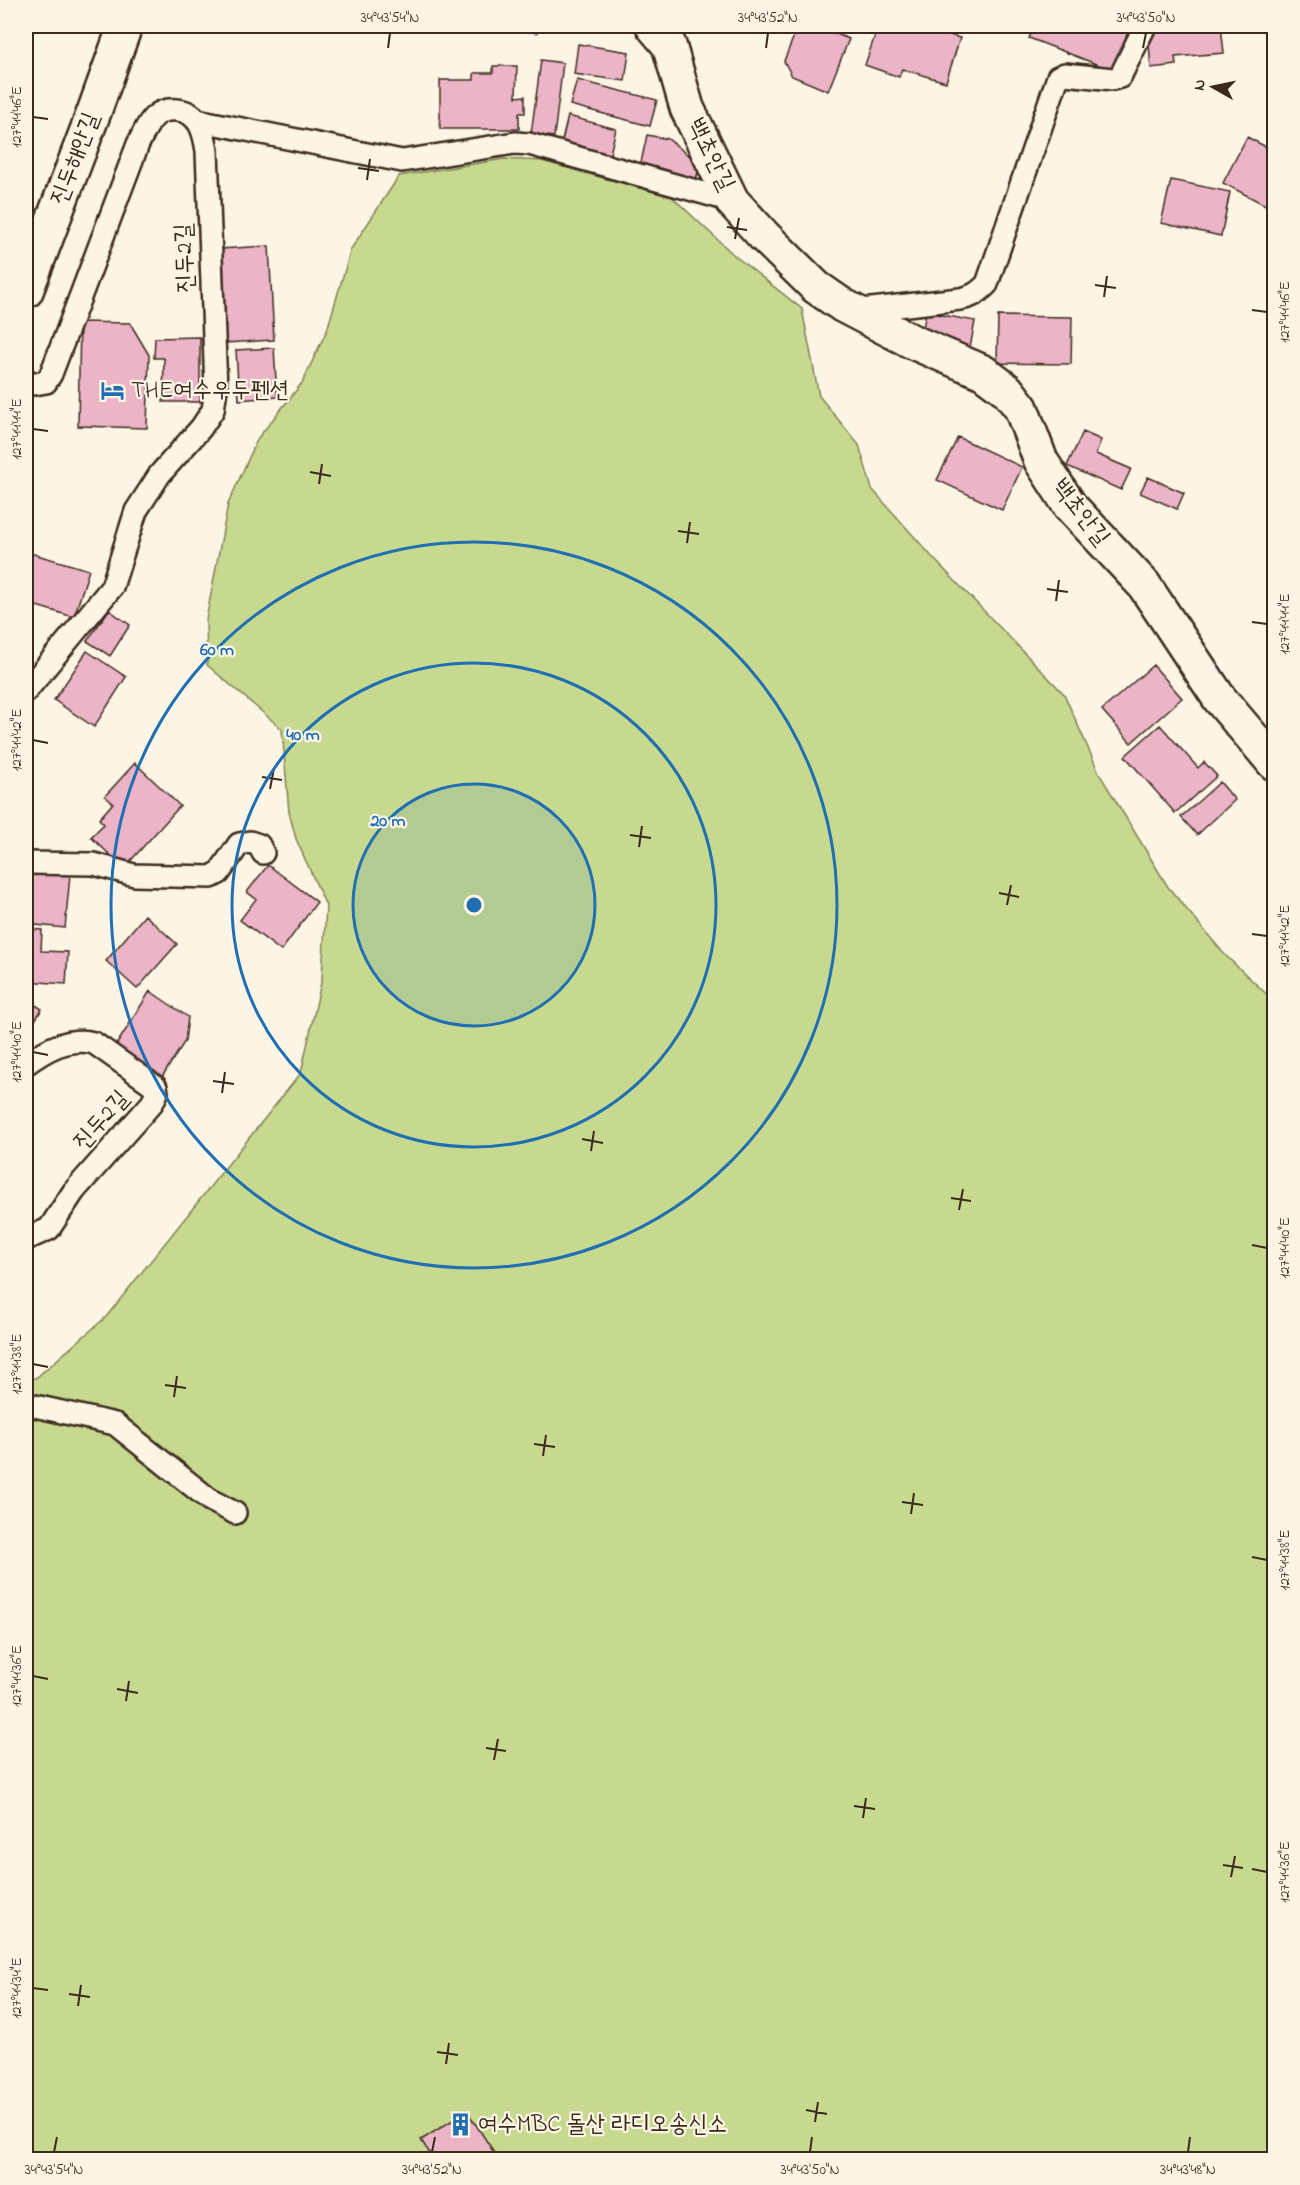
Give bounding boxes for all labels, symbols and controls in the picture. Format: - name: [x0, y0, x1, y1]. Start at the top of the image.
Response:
- text: 34°43'54"N: [361, 7, 419, 29]
- text: 34°43'52"N: [738, 7, 798, 29]
- text: 34°43'50"N: [1116, 7, 1176, 29]
- north arrow: [1183, 57, 1243, 117]
- text: N: [1187, 78, 1213, 92]
- text: 127°44'46"E: [6, 86, 28, 148]
- street label: 진두해안길: [42, 108, 110, 210]
- street label: 백초안길: [677, 113, 743, 197]
- street label: 진두2길: [167, 222, 205, 294]
- text: 127°44'46"E: [1274, 281, 1296, 343]
- place label: THE여수우두펜션: [131, 374, 289, 409]
- hotel icon: THE여수우두펜션: [100, 378, 126, 404]
- text: 127°44'44"E: [6, 398, 28, 460]
- street label: 백초안길: [1042, 472, 1118, 554]
- text: 127°44'44"E: [1274, 593, 1296, 655]
- text: 60 m: [200, 638, 234, 664]
- text: 127°44'42"E: [6, 709, 28, 771]
- text: 40 m: [286, 723, 320, 749]
- text: 20 m: [369, 809, 406, 835]
- centre of rings: [464, 895, 484, 915]
- text: 127°44'42"E: [1274, 905, 1296, 967]
- text: 127°44'40"E: [6, 1021, 28, 1083]
- street label: 진두2길: [66, 1083, 138, 1159]
- text: 127°44'40"E: [1274, 1217, 1296, 1279]
- text: 127°44'38"E: [6, 1334, 28, 1394]
- text: 127°44'38"E: [1274, 1530, 1296, 1590]
- text: 127°44'36"E: [6, 1645, 28, 1707]
- text: 127°44'36"E: [1274, 1841, 1296, 1903]
- text: 127°44'34"E: [6, 1957, 28, 2019]
- place label: 여수MBC 돌산 라디오송신소: [478, 2108, 727, 2143]
- building icon: 여수MBC 돌산 라디오송신소: [447, 2112, 473, 2138]
- text: 34°43'54"N: [25, 2159, 83, 2181]
- text: 34°43'52"N: [402, 2159, 462, 2181]
- text: 34°43'50"N: [780, 2159, 840, 2181]
- text: 34°43'48"N: [1160, 2159, 1216, 2181]

